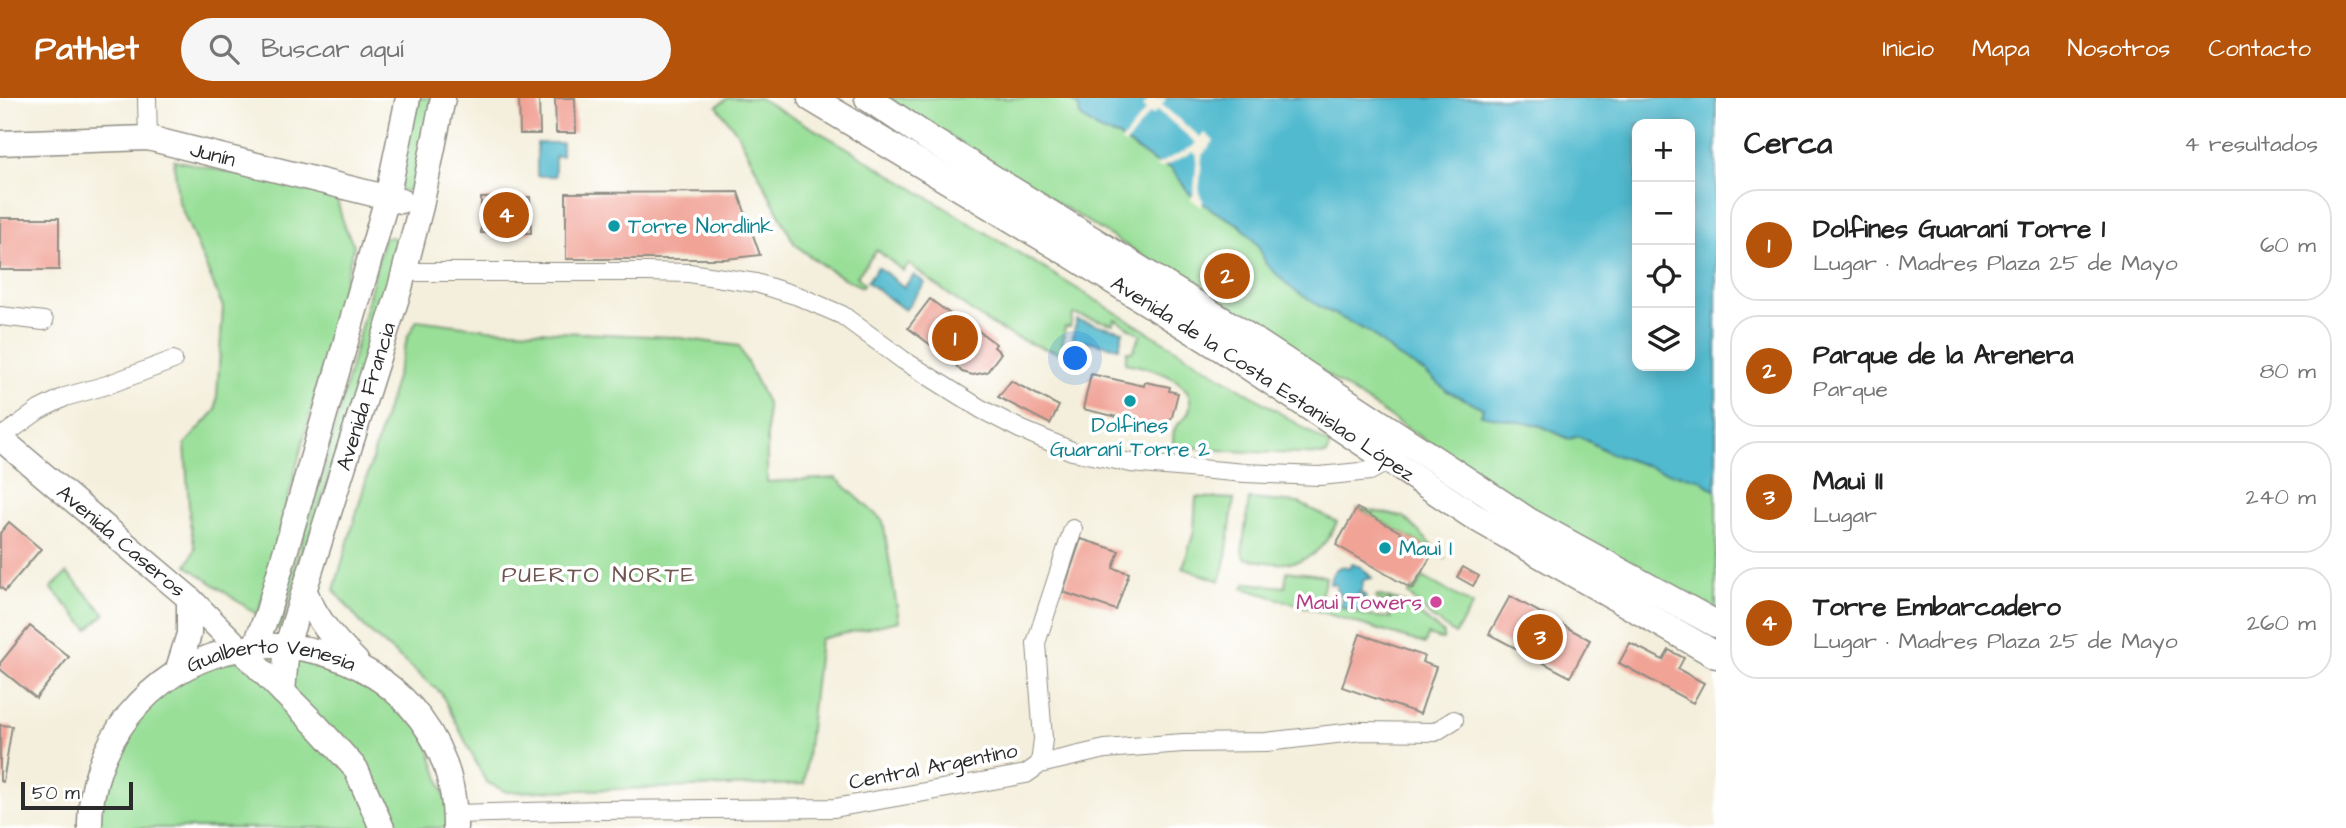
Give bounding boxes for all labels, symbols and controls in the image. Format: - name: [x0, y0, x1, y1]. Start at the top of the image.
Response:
- search box: [181, 18, 671, 81]
- text: Pathlet: [35, 26, 139, 72]
- icon: search: [205, 30, 243, 68]
- text: Buscar aquí: [261, 31, 404, 67]
- text: Inicio: [1882, 32, 1934, 66]
- text: Mapa: [1972, 32, 2030, 66]
- text: Nosotros: [2068, 32, 2170, 66]
- text: Contacto: [2208, 32, 2311, 66]
- map controls: [1632, 119, 1695, 371]
- button: +: [1632, 119, 1695, 182]
- text: Cerca: [1744, 123, 1832, 165]
- text: 4 resultados: [2184, 128, 2318, 160]
- street label: Junín: [187, 135, 239, 174]
- button: −: [1632, 182, 1695, 245]
- pin: 4: [483, 189, 529, 241]
- text: Dolfines Guaraní Torre 1: [1813, 211, 2105, 247]
- place label: Torre Nordlink: [628, 212, 773, 241]
- marker: Torre Nordlink: [606, 218, 622, 234]
- text: 1: [1768, 229, 1770, 261]
- text: 60 m: [2260, 229, 2316, 261]
- button: locate: [1632, 245, 1695, 308]
- text: Lugar · Madres Plaza 25 de Mayo: [1813, 247, 2178, 279]
- pin: 2: [1204, 250, 1250, 302]
- street label: Avenida de la Costa Estanislao López: [1105, 269, 1421, 489]
- button: layers: [1632, 308, 1695, 371]
- pin: 1: [932, 312, 978, 364]
- street label: Avenida Francia: [329, 318, 403, 474]
- text: Parque de la Arenera: [1813, 337, 2073, 373]
- your location: [1058, 341, 1092, 375]
- text: 2: [1762, 355, 1776, 387]
- text: 80 m: [2259, 355, 2316, 387]
- text: Parque: [1813, 373, 1888, 405]
- marker: Dolfines Guaraní Torre 2: [1122, 393, 1138, 409]
- place label: Dolfines Guaraní Torre 2: [1050, 411, 1210, 464]
- text: Maui II: [1813, 463, 1883, 499]
- street label: Avenida Caseros: [50, 478, 192, 604]
- text: 3: [1763, 481, 1775, 513]
- text: 240 m: [2246, 481, 2316, 513]
- text: Lugar: [1813, 499, 1877, 531]
- place label: Maui I: [1399, 534, 1452, 563]
- marker: Maui I: [1377, 540, 1393, 556]
- district label: PUERTO NORTE: [502, 559, 696, 591]
- place label: Maui Towers: [1296, 588, 1422, 617]
- text: Torre Embarcadero: [1813, 589, 2061, 625]
- marker: Maui Towers: [1428, 594, 1444, 610]
- text: 4: [1761, 607, 1777, 639]
- text: 260 m: [2247, 607, 2316, 639]
- pin: 3: [1517, 611, 1563, 663]
- text: Lugar · Madres Plaza 25 de Mayo: [1813, 625, 2178, 657]
- street label: Gualberto Venesia: [181, 632, 361, 680]
- street label: Central Argentino: [846, 736, 1020, 799]
- scale bar: [21, 779, 133, 811]
- text: 50 m: [32, 780, 80, 807]

